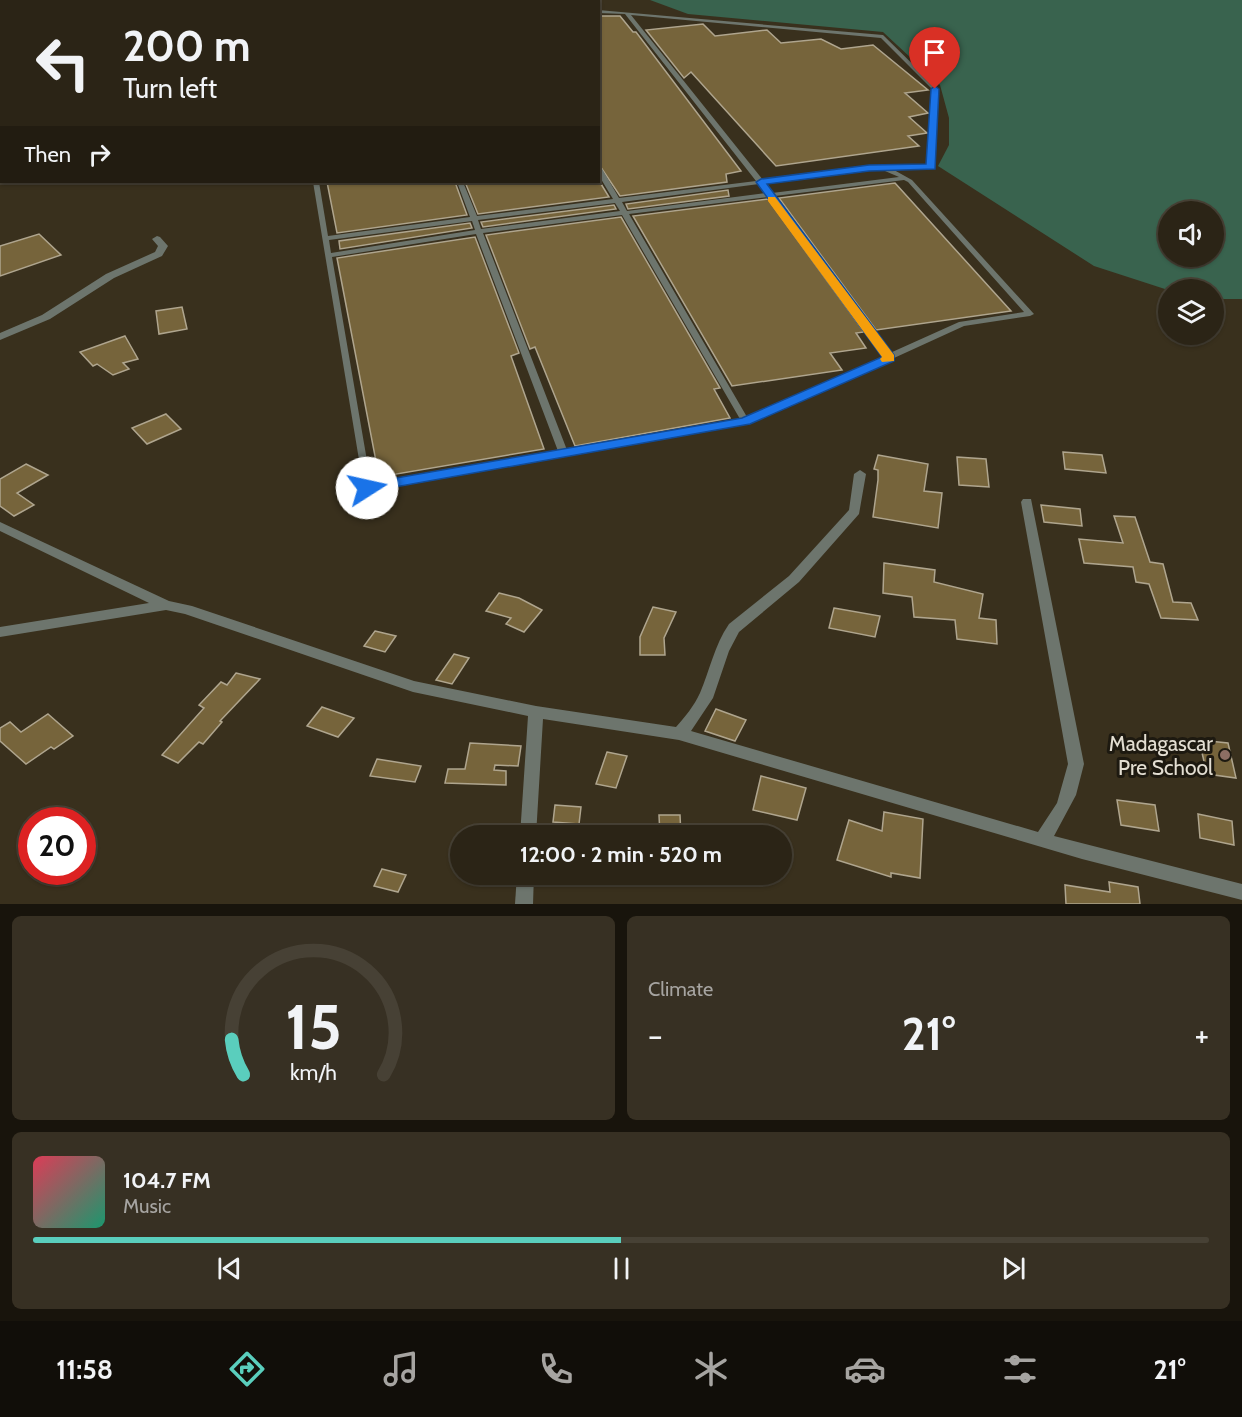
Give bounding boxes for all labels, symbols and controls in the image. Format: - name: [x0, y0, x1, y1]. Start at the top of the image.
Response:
- text: 200 m: [123, 20, 250, 72]
- icon: left: [24, 24, 102, 102]
- pin: [909, 27, 960, 89]
- icon: arrive: [918, 36, 951, 69]
- text: Turn left: [123, 72, 217, 105]
- icon: right: [83, 138, 116, 171]
- text: Then: [24, 141, 71, 168]
- map controls: [1158, 201, 1224, 345]
- button: sound: [1158, 201, 1224, 267]
- button: layers: [1158, 279, 1224, 345]
- position arrow: [335, 456, 399, 520]
- place label: Madagascar Pre School: [1109, 731, 1213, 780]
- marker: Madagascar Pre School: [1218, 748, 1232, 762]
- speed limit sign: 20: [18, 807, 96, 885]
- text: 12:00 · 2 min · 520 m: [520, 841, 722, 868]
- text: Climate: [648, 977, 713, 1001]
- text: 15: [285, 989, 342, 1065]
- text: 21°: [902, 1007, 955, 1061]
- text: −: [648, 1015, 663, 1055]
- text: +: [1194, 1015, 1209, 1055]
- text: km/h: [290, 1059, 337, 1085]
- text: 104.7 FM: [123, 1167, 211, 1194]
- text: Music: [123, 1194, 171, 1218]
- icon: previous: [213, 1252, 246, 1285]
- icon: pause: [605, 1252, 638, 1285]
- icon: next: [997, 1252, 1030, 1285]
- icon: directions: [226, 1348, 268, 1390]
- icon: music: [380, 1348, 422, 1390]
- icon: phone: [535, 1348, 577, 1390]
- icon: climate: [690, 1348, 732, 1390]
- icon: car: [844, 1348, 886, 1390]
- icon: filters: [999, 1348, 1041, 1390]
- text: 11:58: [56, 1353, 113, 1386]
- text: 21°: [1154, 1353, 1186, 1386]

